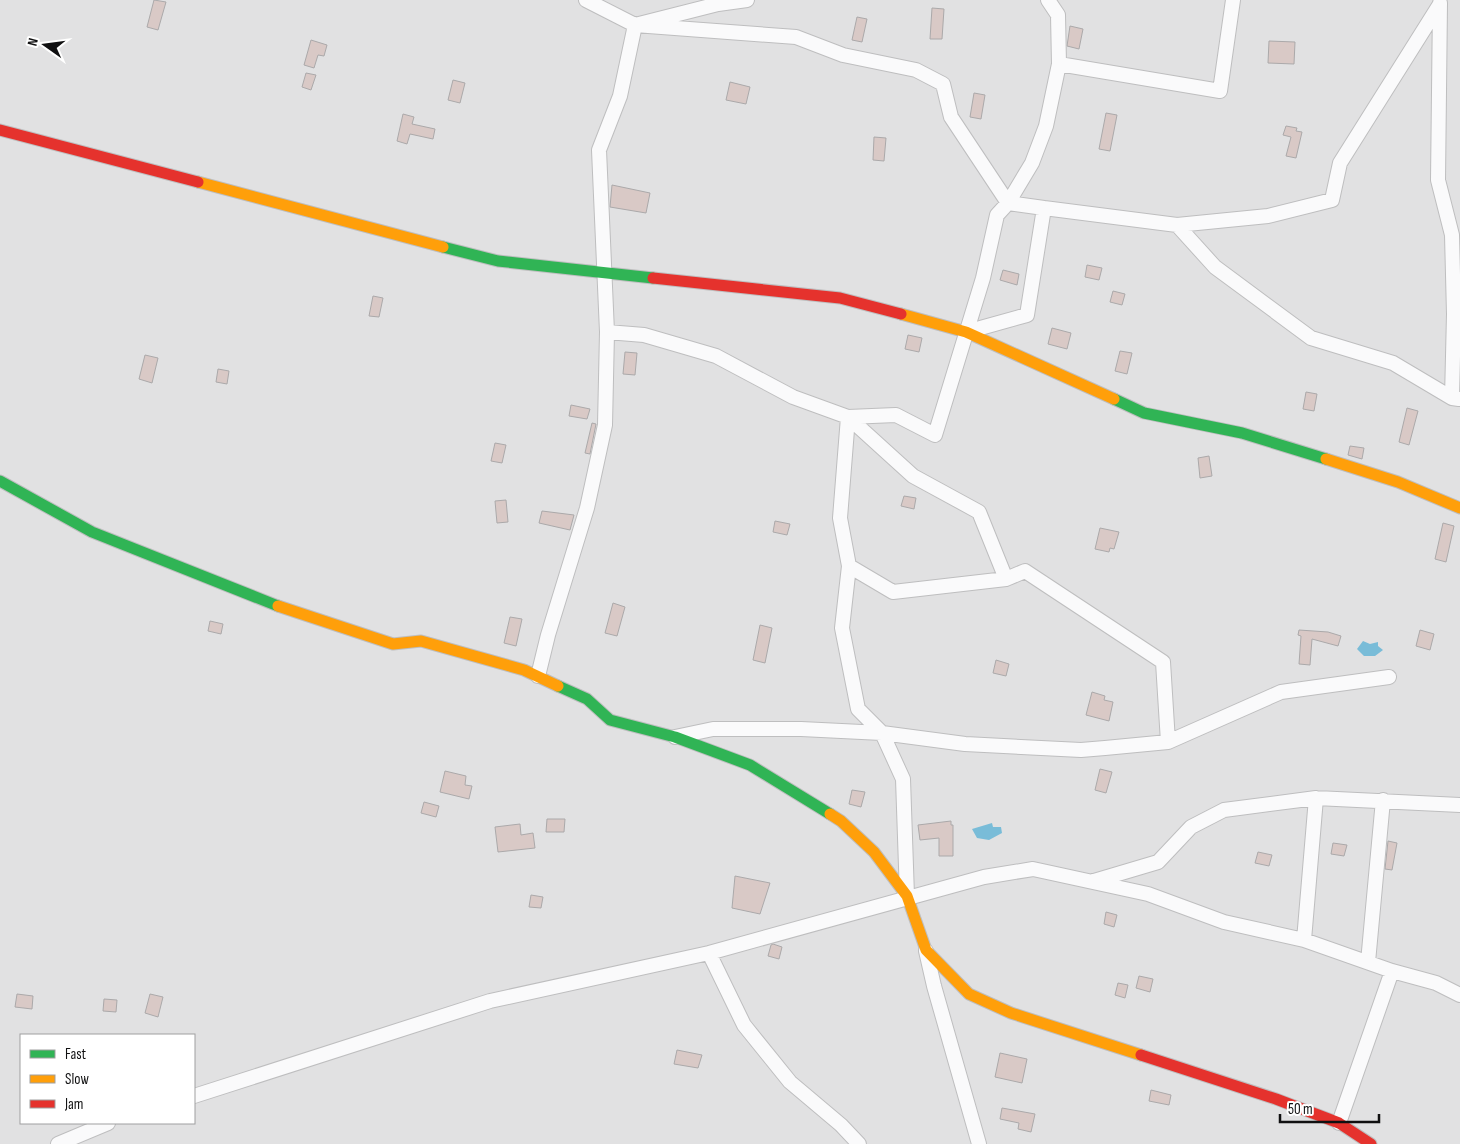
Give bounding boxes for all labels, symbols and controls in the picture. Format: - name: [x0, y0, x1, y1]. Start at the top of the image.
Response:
- north arrow: [20, 20, 70, 70]
- text: N: [24, 36, 42, 48]
- legend: [20, 1034, 195, 1124]
- text: Fast: [65, 1045, 87, 1064]
- text: Slow: [65, 1070, 89, 1089]
- scale bar: [1280, 1092, 1379, 1124]
- text: Jam: [64, 1095, 83, 1114]
- text: 50 m: [1288, 1100, 1313, 1119]

